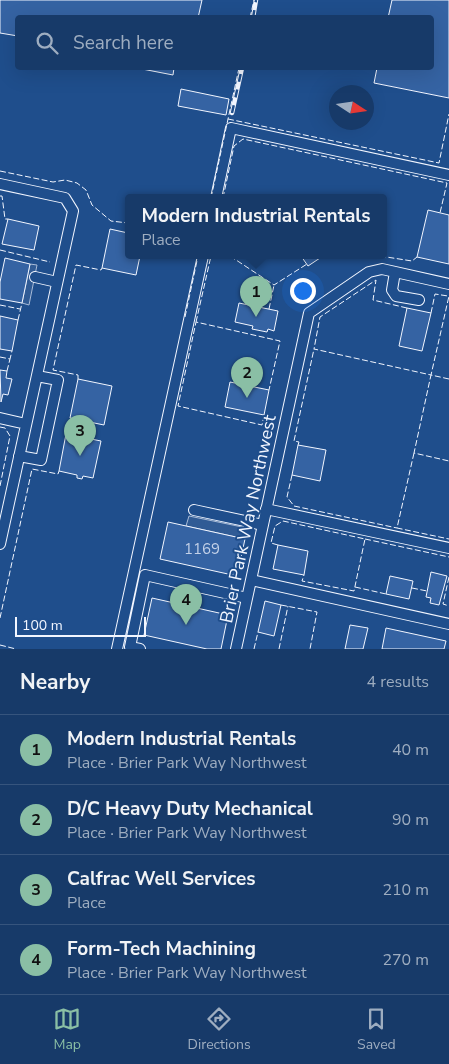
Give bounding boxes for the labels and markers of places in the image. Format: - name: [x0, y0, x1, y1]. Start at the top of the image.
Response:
- pin: 1: [240, 276, 272, 317]
- pin: 2: [231, 357, 263, 398]
- pin: 3: [64, 415, 96, 456]
- pin: 4: [170, 584, 202, 625]

